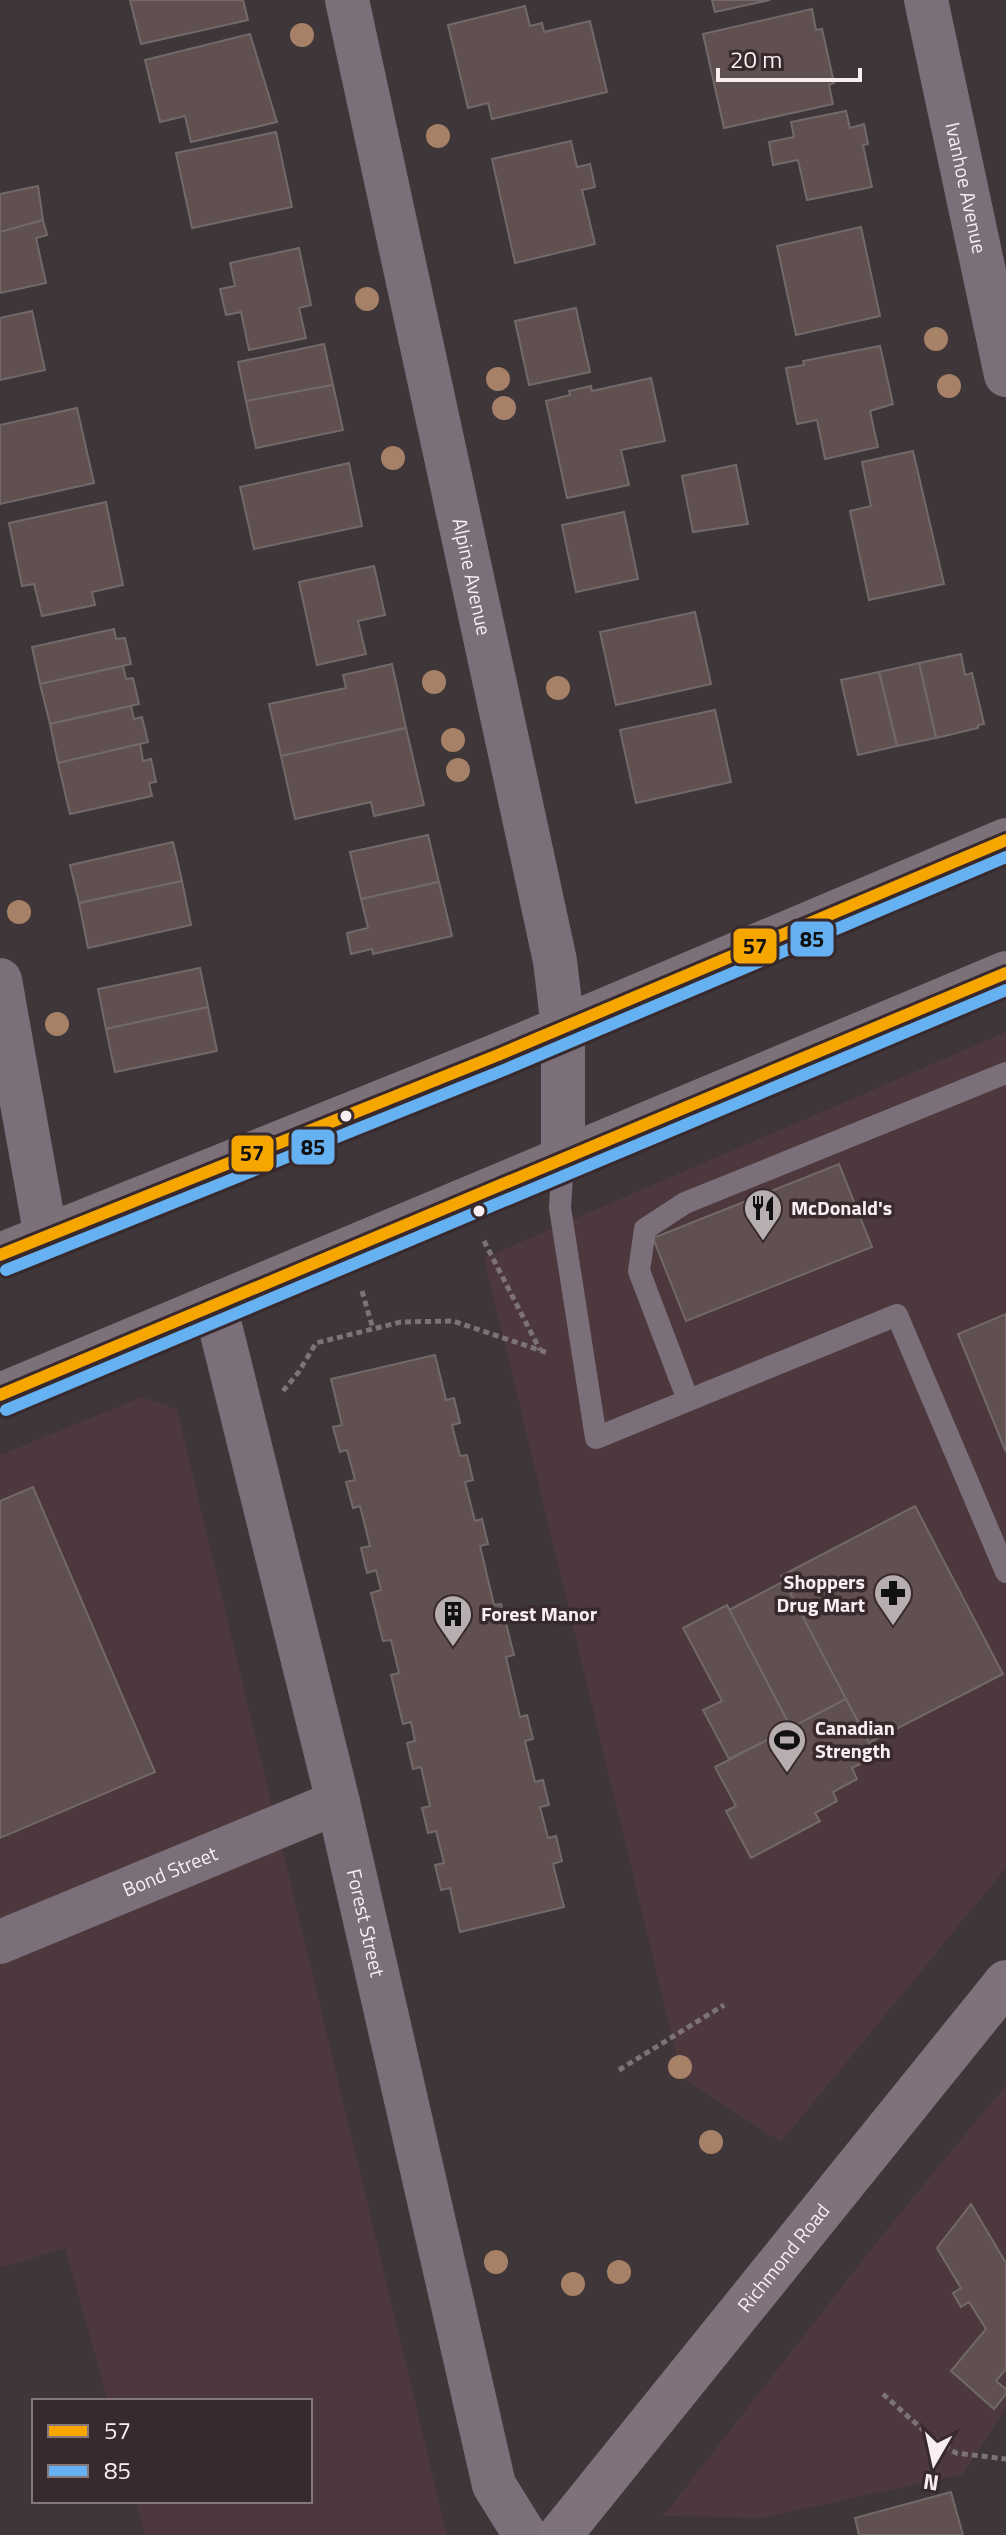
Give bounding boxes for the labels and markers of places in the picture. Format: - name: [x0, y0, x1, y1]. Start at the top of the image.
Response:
- unlabelled marker: [338, 1108, 354, 1124]
- restaurant icon: McDonald's: [742, 1187, 784, 1242]
- place label: McDonald's: [791, 1192, 892, 1223]
- unlabelled marker: [471, 1203, 487, 1219]
- place label: Shoppers Drug Mart: [777, 1566, 865, 1620]
- pharmacy icon: Shoppers Drug Mart: [872, 1572, 914, 1627]
- building icon: Forest Manor: [432, 1593, 474, 1648]
- place label: Forest Manor: [481, 1598, 598, 1629]
- place label: Canadian Strength: [815, 1712, 895, 1766]
- sports icon: Canadian Strength: [766, 1719, 808, 1774]

